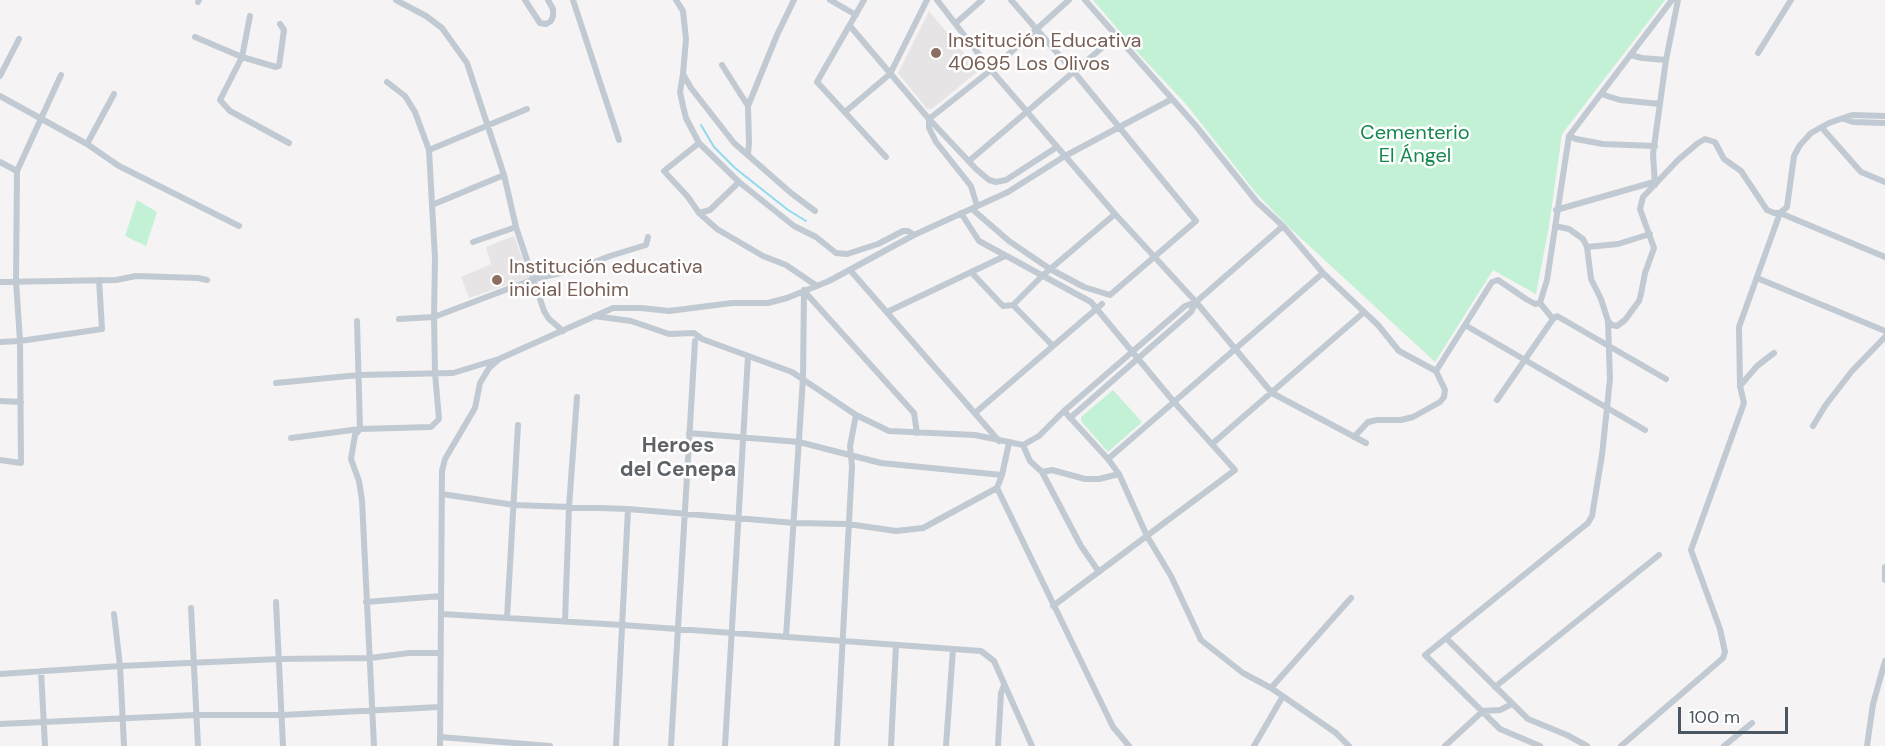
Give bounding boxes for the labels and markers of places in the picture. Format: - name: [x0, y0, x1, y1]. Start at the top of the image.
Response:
- place label: Institución Educativa 40695 Los Olivos: [948, 30, 1141, 77]
- marker: Institución Educativa 40695 Los Olivos: [929, 46, 943, 60]
- place label: Institución educativa inicial Elohim: [509, 256, 703, 303]
- marker: Institución educativa inicial Elohim: [490, 273, 504, 287]

